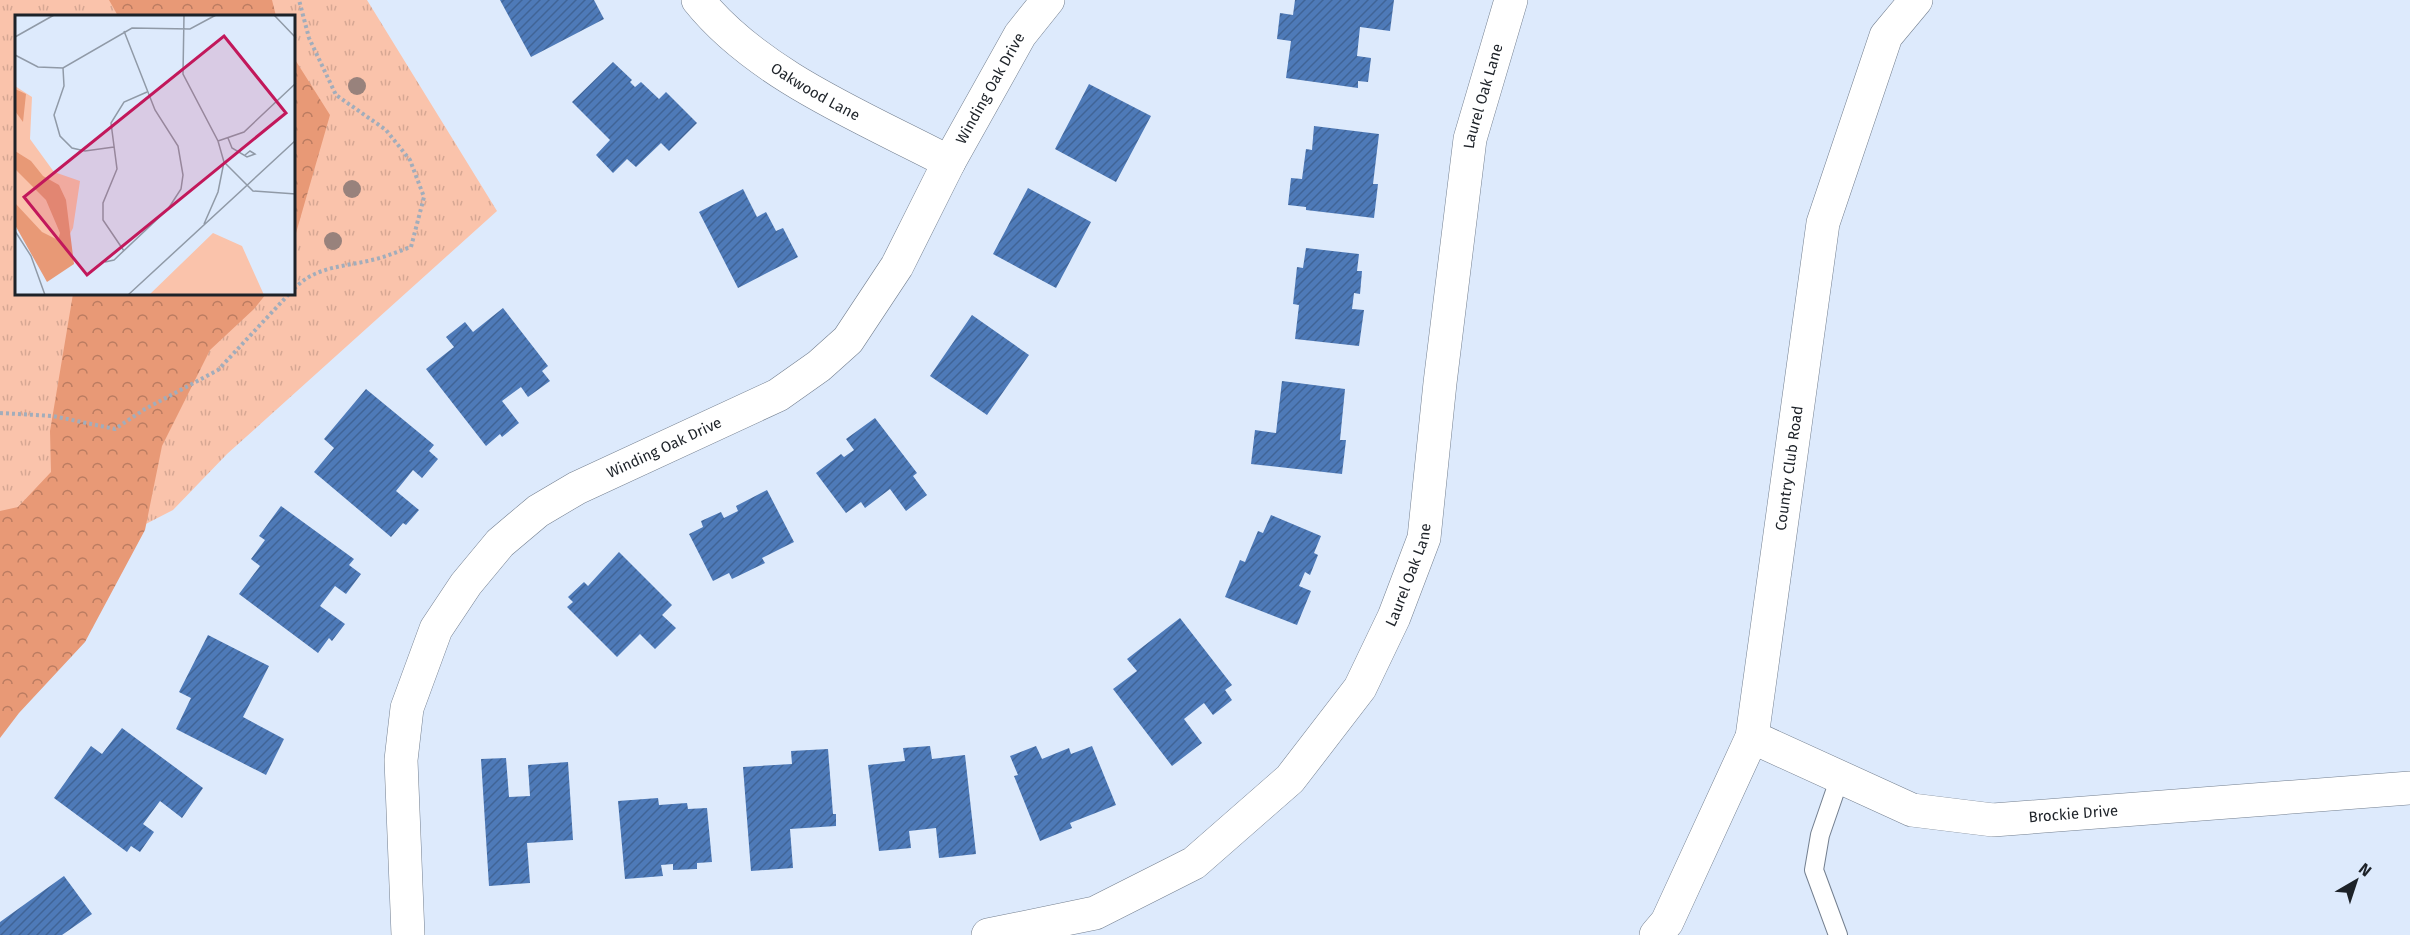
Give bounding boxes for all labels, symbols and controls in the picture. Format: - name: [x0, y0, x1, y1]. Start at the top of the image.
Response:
- inset map: [15, 15, 296, 296]
- street label: Winding Oak Drive: [952, 30, 1028, 147]
- street label: Laurel Oak Lane: [1460, 42, 1507, 150]
- street label: Oakwood Lane: [767, 59, 863, 124]
- street label: Country Club Road: [1772, 405, 1807, 532]
- street label: Winding Oak Drive: [604, 413, 724, 482]
- street label: Laurel Oak Lane: [1382, 523, 1434, 630]
- street label: Brockie Drive: [2028, 801, 2119, 826]
- north arrow: [2326, 851, 2386, 911]
- text: N: [2355, 859, 2375, 880]

